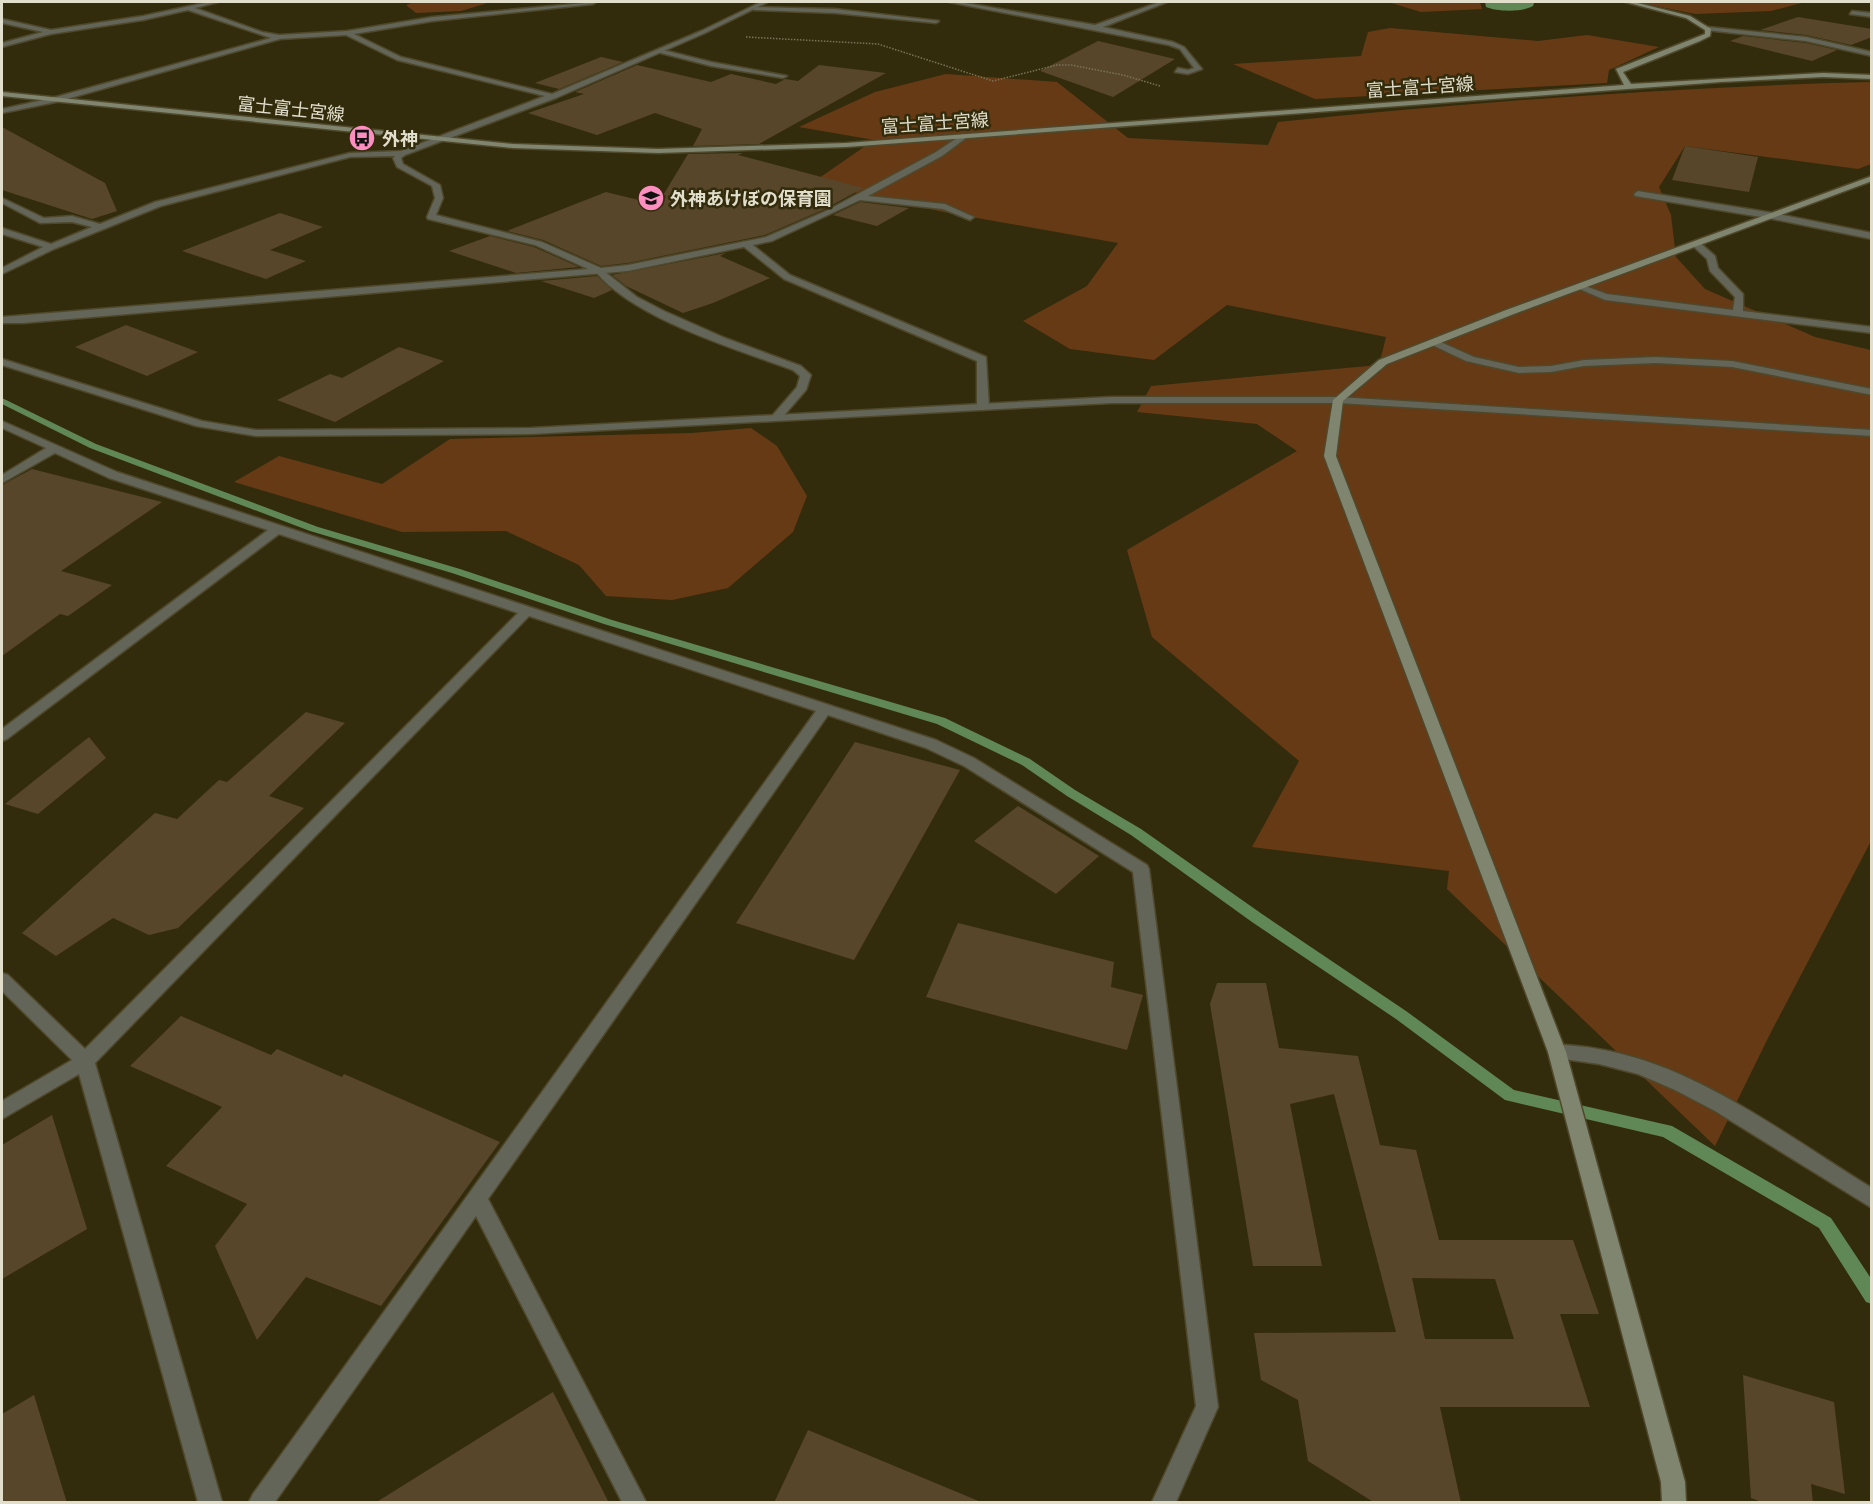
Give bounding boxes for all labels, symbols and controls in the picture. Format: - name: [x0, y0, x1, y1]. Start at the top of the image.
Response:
- street label: 富士富士宮線: [1365, 72, 1475, 102]
- street label: 富士富士宮線: [236, 92, 346, 126]
- street label: 富士富士宮線: [880, 108, 990, 138]
- bus stop icon: 外神: [347, 123, 377, 153]
- place label: 外神: [382, 127, 418, 150]
- school or university icon: 外神あけぼの保育園: [636, 183, 666, 213]
- place label: 外神あけぼの保育園: [670, 187, 832, 210]

